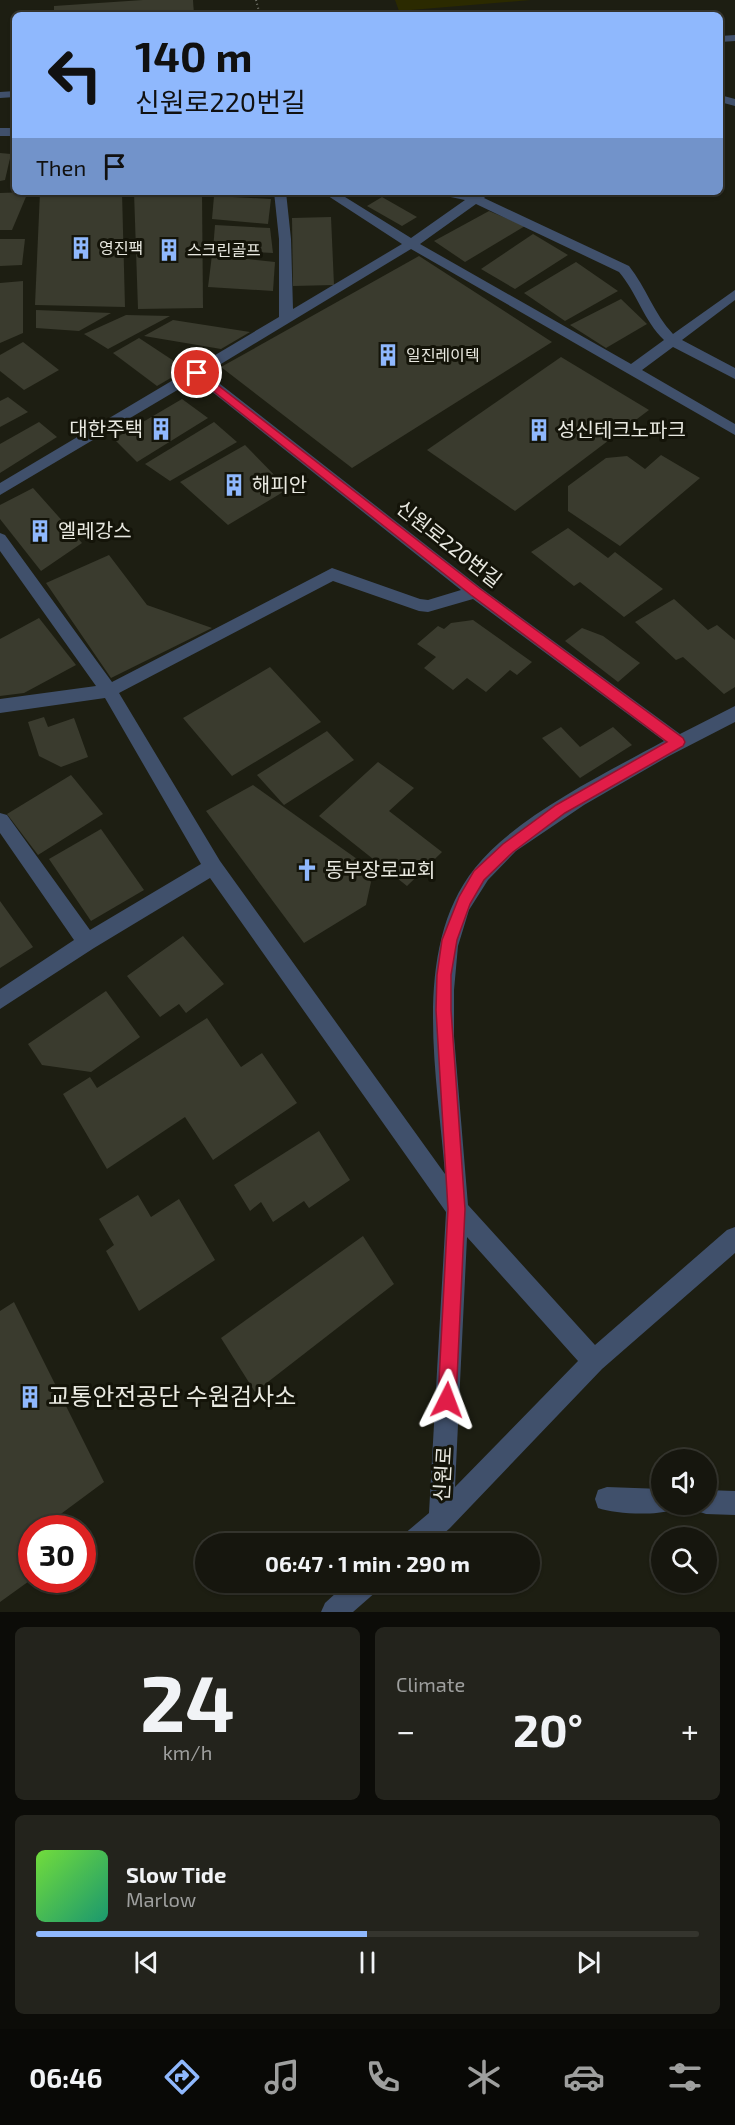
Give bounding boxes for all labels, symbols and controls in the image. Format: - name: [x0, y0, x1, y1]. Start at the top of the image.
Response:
- text: 140 m: [135, 30, 252, 80]
- icon: left: [36, 36, 114, 114]
- text: 신원로220번길: [135, 85, 306, 117]
- icon: arrive: [98, 150, 131, 183]
- text: Then: [36, 154, 86, 180]
- building icon: 영진팩: [68, 235, 94, 261]
- building icon: 스크린골프: [156, 237, 182, 263]
- place label: 영진팩: [99, 238, 143, 257]
- place label: 스크린골프: [187, 240, 261, 259]
- building icon: 일진레이텍: [375, 342, 401, 368]
- place label: 일진레이텍: [406, 345, 480, 364]
- pin: [171, 347, 222, 398]
- icon: arrive: [180, 356, 213, 389]
- place label: 대한주택: [69, 416, 143, 440]
- building icon: 대한주택: [148, 416, 174, 442]
- building icon: 성신테크노파크: [526, 417, 552, 443]
- place label: 성신테크노파크: [557, 417, 686, 441]
- building icon: 해피안: [221, 472, 247, 498]
- place label: 해피안: [252, 472, 307, 496]
- street label: 신원로220번길: [392, 495, 507, 592]
- building icon: 엘레강스: [27, 518, 53, 544]
- place label: 엘레강스: [58, 518, 132, 542]
- church icon: 동부장로교회: [294, 857, 320, 883]
- place label: 동부장로교회: [325, 857, 435, 881]
- position arrow: [415, 1368, 479, 1432]
- place label: 교통안전공단 수원검사소: [48, 1381, 296, 1410]
- building icon: 교통안전공단 수원검사소: [17, 1384, 43, 1410]
- street label: 신원로: [429, 1446, 455, 1502]
- map controls: [651, 1449, 717, 1593]
- button: sound: [651, 1449, 717, 1515]
- speed limit sign: 30: [18, 1515, 96, 1593]
- button: search: [651, 1527, 717, 1593]
- text: 06:47 · 1 min · 290 m: [265, 1550, 470, 1576]
- text: 24: [140, 1654, 235, 1748]
- text: Climate: [396, 1672, 465, 1696]
- text: 20°: [513, 1702, 583, 1756]
- text: −: [396, 1710, 415, 1750]
- text: +: [681, 1710, 699, 1750]
- text: km/h: [163, 1740, 212, 1764]
- text: Slow Tide: [126, 1861, 226, 1887]
- text: Marlow: [126, 1887, 196, 1911]
- icon: previous: [130, 1946, 163, 1979]
- icon: pause: [351, 1946, 384, 1979]
- icon: next: [572, 1946, 605, 1979]
- icon: directions: [161, 2056, 203, 2098]
- icon: music: [261, 2056, 303, 2098]
- icon: phone: [362, 2056, 404, 2098]
- icon: climate: [463, 2056, 505, 2098]
- icon: car: [563, 2056, 605, 2098]
- icon: filters: [664, 2056, 706, 2098]
- text: 06:46: [29, 2061, 102, 2093]

